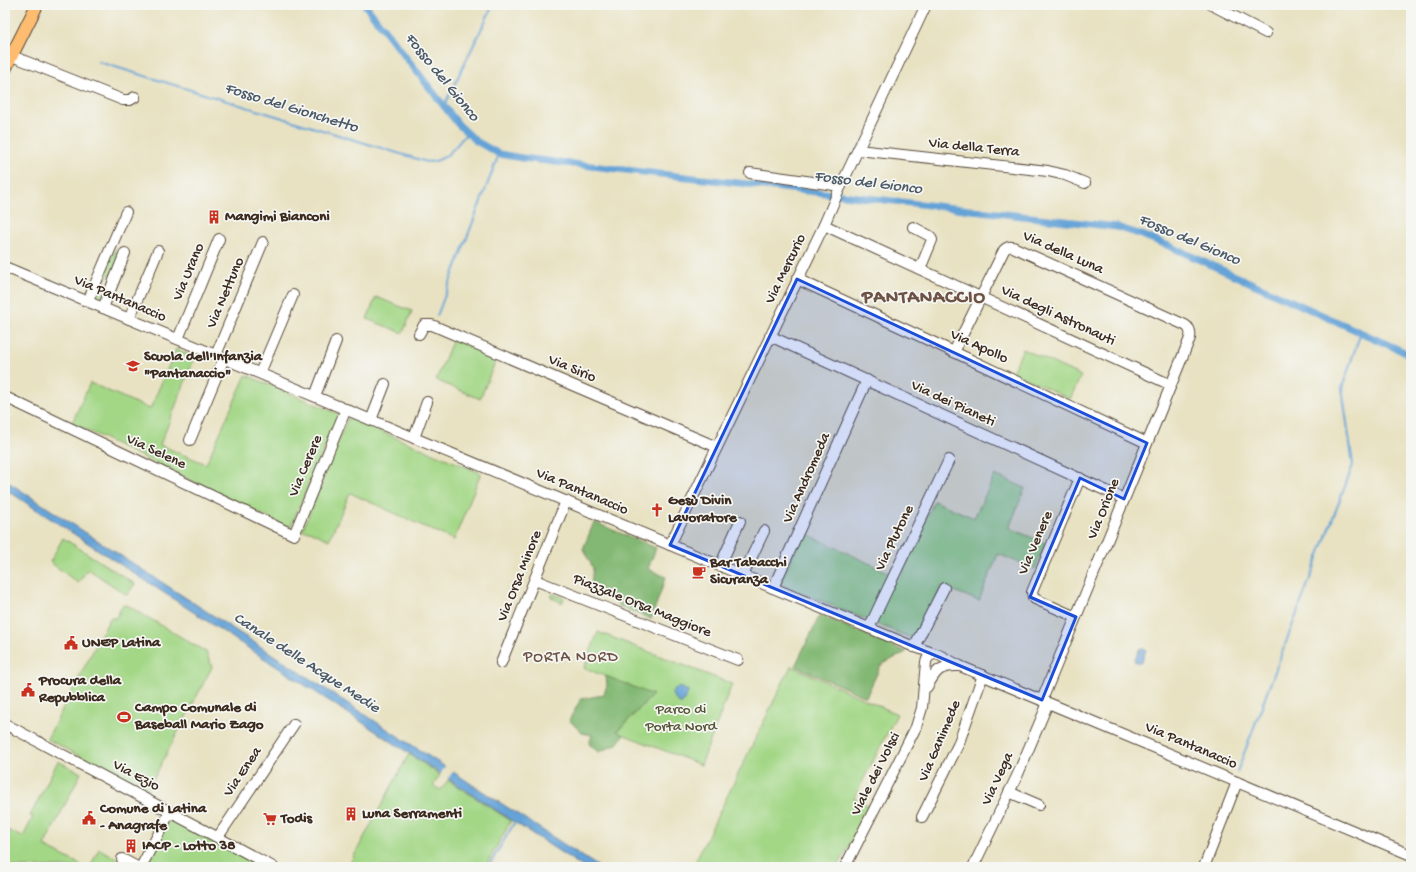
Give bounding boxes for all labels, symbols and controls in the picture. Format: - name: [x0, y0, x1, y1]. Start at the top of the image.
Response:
- water label: Fosso del Gionco: [399, 30, 483, 127]
- water label: Fosso del Gionchetto: [222, 80, 361, 139]
- street label: Via della Terra: [927, 134, 1021, 162]
- water label: Fosso del Gionco: [813, 168, 924, 200]
- place label: Mangimi Bianconi: [225, 208, 330, 226]
- building icon: Mangimi Bianconi: [206, 209, 222, 225]
- water label: Fosso del Gionco: [1135, 211, 1243, 271]
- street label: Via della Luna: [1019, 227, 1107, 279]
- street label: Via Mercurio: [761, 231, 811, 308]
- street label: Via Urano: [168, 240, 209, 304]
- street label: Via Nettuno: [203, 255, 249, 332]
- street label: Via Pantanaccio: [70, 271, 169, 327]
- street label: Via degli Astronauti: [997, 281, 1118, 350]
- district label: PANTANACCIO: [861, 287, 986, 310]
- street label: Via Apollo: [946, 325, 1011, 368]
- place label: Scuola dell'Infanzia "Pantanaccio": [144, 348, 263, 383]
- street label: Via Sirio: [545, 351, 599, 387]
- school or university icon: Scuola dell'Infanzia "Pantanaccio": [125, 358, 141, 374]
- street label: Via dei Pianeti: [907, 376, 998, 431]
- street label: Via Andromeda: [779, 429, 835, 527]
- street label: Via Selene: [122, 430, 189, 474]
- street label: Via Cerere: [285, 432, 327, 501]
- street label: Via Pantanaccio: [532, 464, 631, 520]
- street label: Via Orione: [1083, 476, 1124, 543]
- place label: Gesù Divin Lavoratore: [668, 492, 738, 527]
- church icon: Gesù Divin Lavoratore: [649, 502, 665, 518]
- street label: Via Plutone: [871, 502, 919, 575]
- street label: Via Venere: [1014, 508, 1058, 578]
- street label: Via Orsa Minore: [493, 527, 547, 625]
- place label: Bar Tabacchi Sicuranza: [709, 554, 787, 589]
- cafe icon: Bar Tabacchi Sicuranza: [691, 564, 707, 580]
- street label: Piazzale Orsa Maggiore: [569, 570, 714, 642]
- water label: Canale delle Acque Medie: [229, 610, 383, 719]
- place label: UNEP Latina: [82, 634, 161, 652]
- public building icon: UNEP Latina: [63, 635, 79, 651]
- district label: PORTA NORD: [522, 649, 619, 668]
- place label: Procura della Repubblica: [38, 672, 122, 707]
- public building icon: Procura della Repubblica: [20, 682, 36, 698]
- street label: Via Ganimede: [914, 697, 965, 785]
- place label: Campo Comunale di Baseball Mario Zago: [134, 699, 264, 734]
- park label: Parco di Porta Nord: [644, 701, 718, 736]
- sports icon: Campo Comunale di Baseball Mario Zago: [116, 709, 132, 725]
- street label: Via Pantanaccio: [1141, 718, 1240, 774]
- street label: Viale dei Volsci: [847, 729, 905, 820]
- street label: Via Enea: [219, 743, 266, 801]
- street label: Via Vega: [977, 749, 1018, 809]
- street label: Via Ezio: [109, 756, 163, 796]
- place label: Comune di Latina - Anagrafe: [99, 800, 207, 835]
- place label: Luna Serramenti: [362, 805, 462, 823]
- building icon: Luna Serramenti: [343, 806, 359, 822]
- public building icon: Comune di Latina - Anagrafe: [81, 810, 97, 826]
- place label: Todis: [280, 810, 314, 828]
- supermarket icon: Todis: [262, 811, 278, 827]
- place label: IACP - Lotto 38: [142, 837, 236, 855]
- building icon: IACP - Lotto 38: [123, 838, 139, 854]

